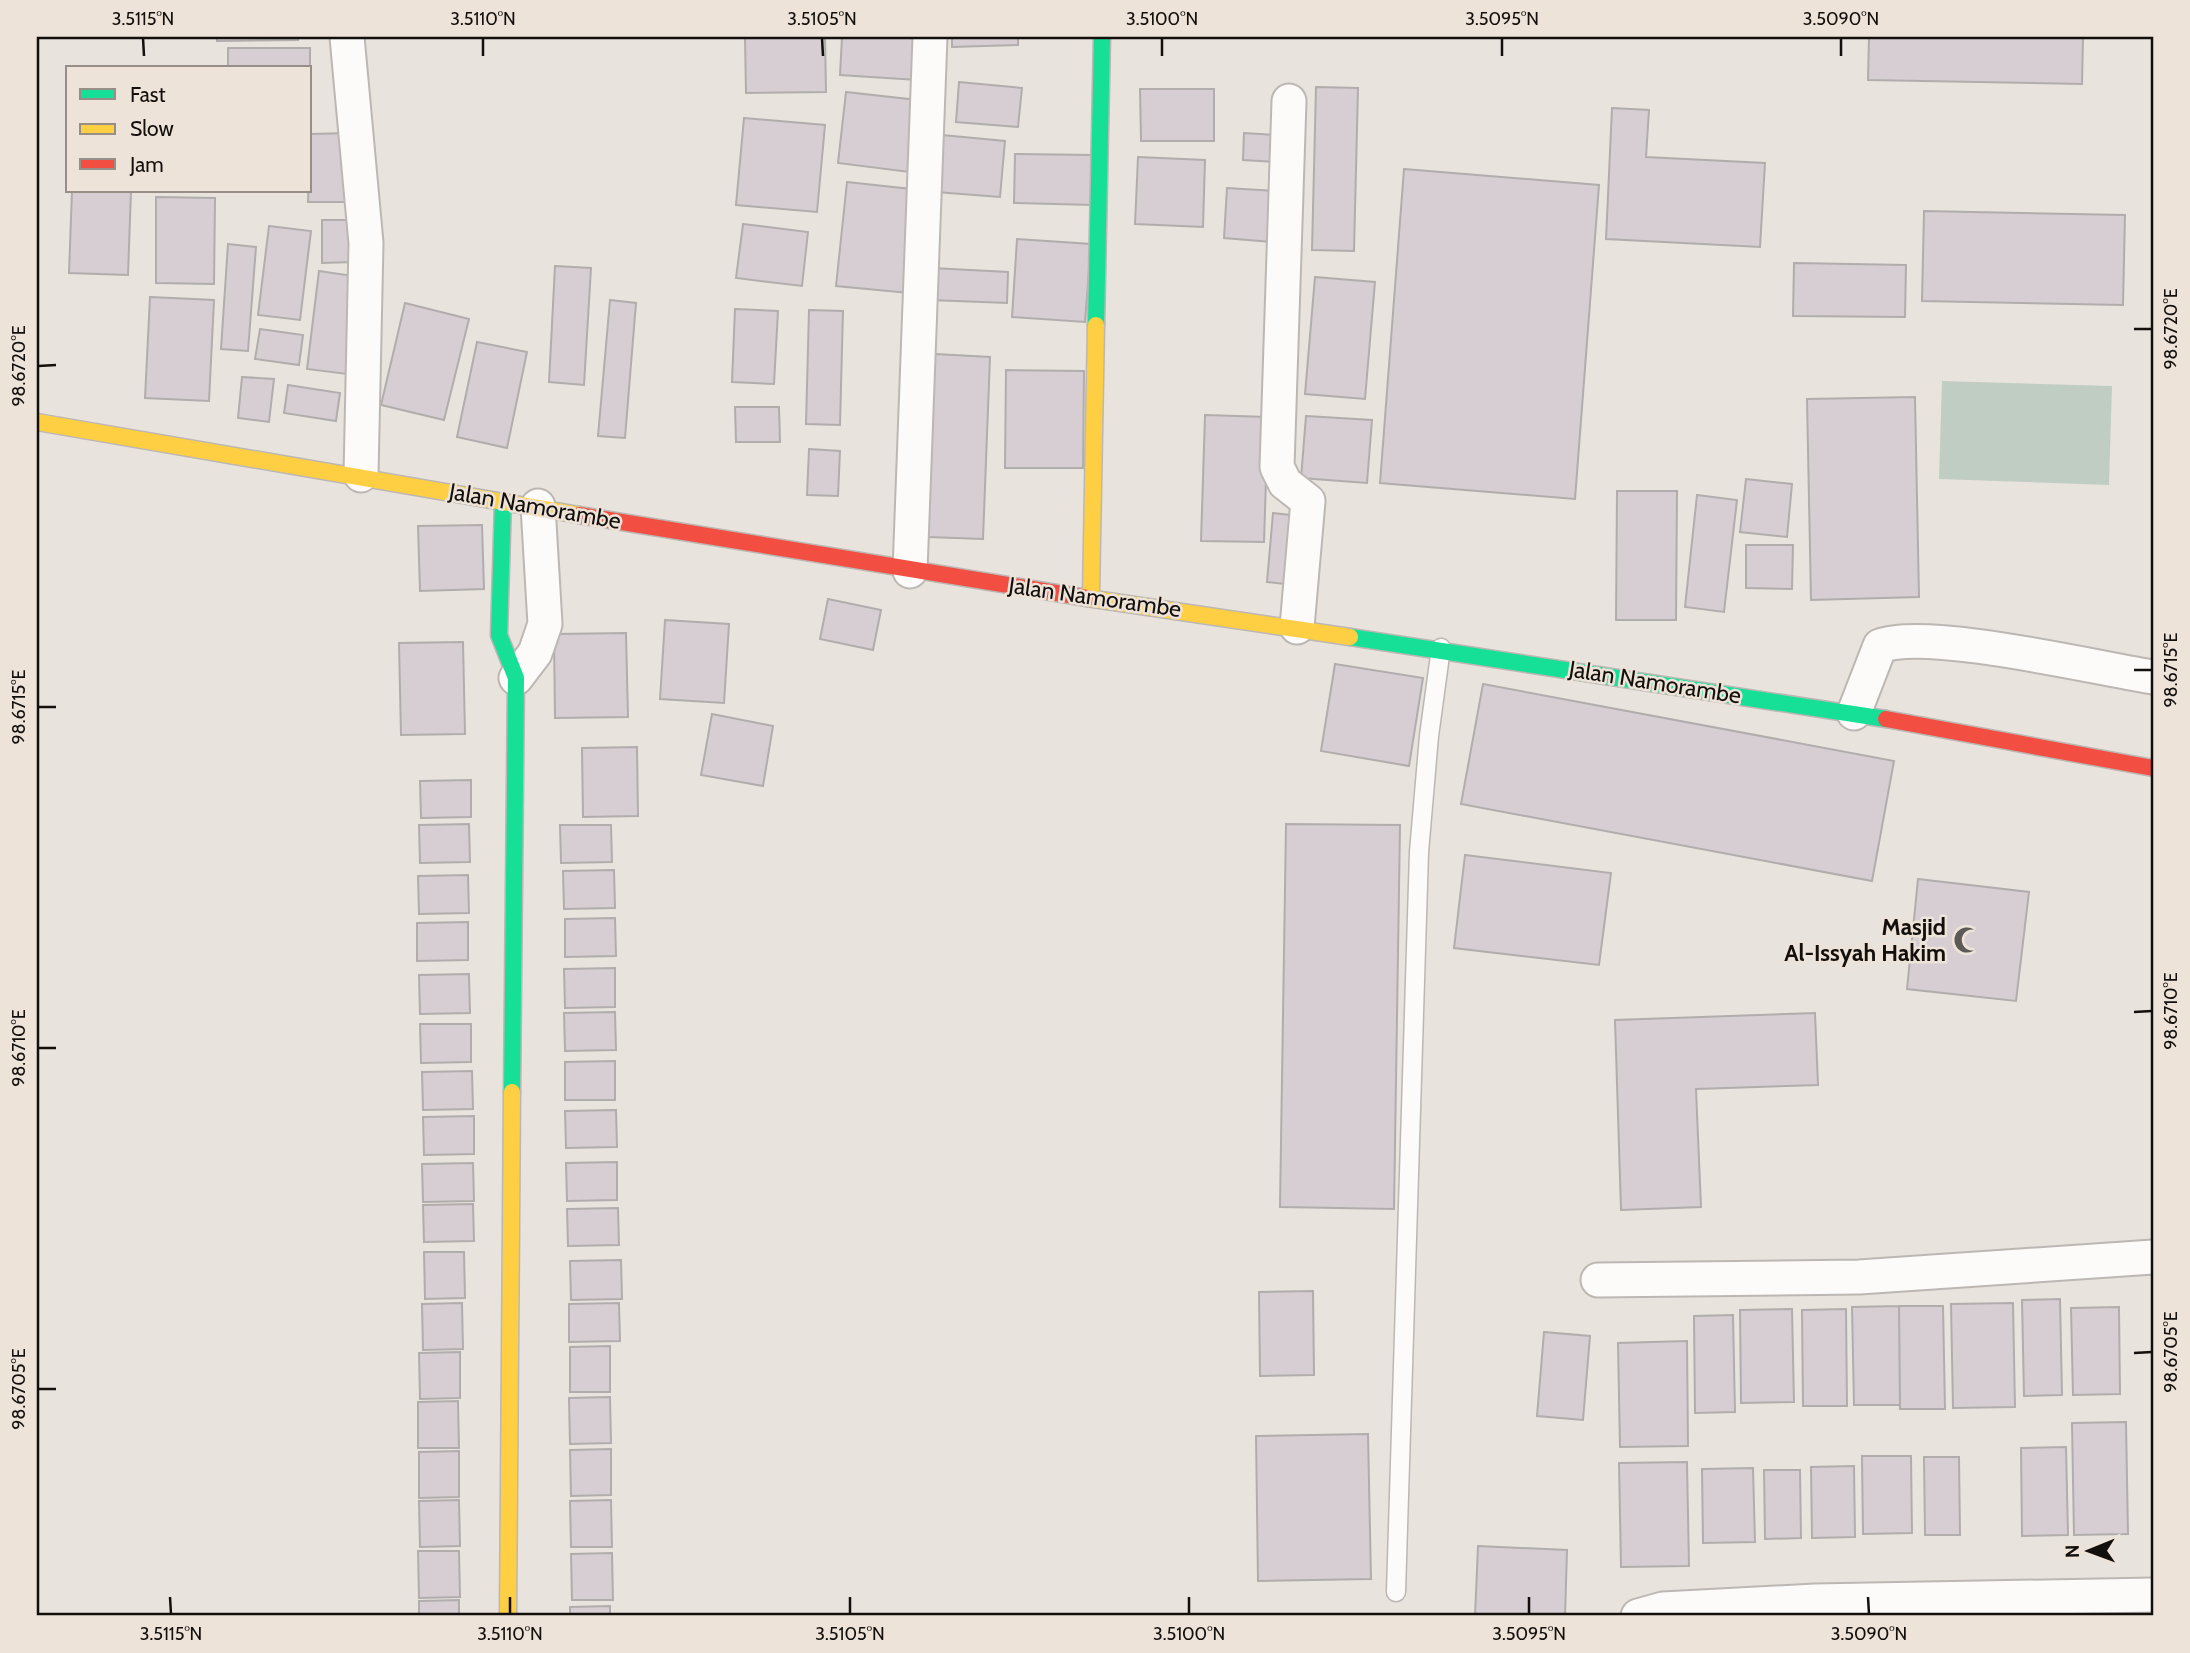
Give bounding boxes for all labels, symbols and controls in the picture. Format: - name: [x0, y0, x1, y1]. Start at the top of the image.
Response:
- text: 3.5115°N: [112, 8, 174, 30]
- text: 3.5110°N: [450, 8, 516, 30]
- text: 3.5105°N: [787, 8, 857, 30]
- text: 3.5100°N: [1126, 8, 1198, 30]
- text: 3.5095°N: [1465, 8, 1539, 30]
- text: 3.5090°N: [1803, 8, 1879, 30]
- legend: [66, 66, 312, 192]
- text: Fast: [130, 82, 166, 107]
- text: Slow: [130, 116, 174, 141]
- text: Jam: [129, 152, 164, 177]
- text: 98.6720°E: [2160, 288, 2182, 370]
- text: 98.6720°E: [8, 325, 30, 407]
- street label: Jalan Namorambe: [446, 477, 623, 535]
- street label: Jalan Namorambe: [1006, 571, 1183, 623]
- text: 98.6715°E: [2160, 633, 2182, 707]
- street label: Jalan Namorambe: [1566, 654, 1743, 709]
- text: 98.6715°E: [8, 670, 30, 744]
- place label: Masjid Al-Issyah Hakim: [1784, 913, 1946, 967]
- mosque icon: Masjid Al-Issyah Hakim: [1952, 925, 1982, 955]
- text: 98.6710°E: [2160, 972, 2182, 1050]
- text: 98.6710°E: [8, 1009, 30, 1087]
- text: 98.6705°E: [2160, 1311, 2182, 1393]
- text: 98.6705°E: [8, 1348, 30, 1430]
- north arrow: [2054, 1516, 2124, 1586]
- text: N: [2061, 1544, 2084, 1558]
- text: 3.5115°N: [140, 1623, 202, 1645]
- text: 3.5110°N: [477, 1623, 543, 1645]
- text: 3.5105°N: [815, 1623, 885, 1645]
- text: 3.5100°N: [1153, 1623, 1225, 1645]
- text: 3.5095°N: [1492, 1623, 1566, 1645]
- text: 3.5090°N: [1831, 1623, 1907, 1645]

